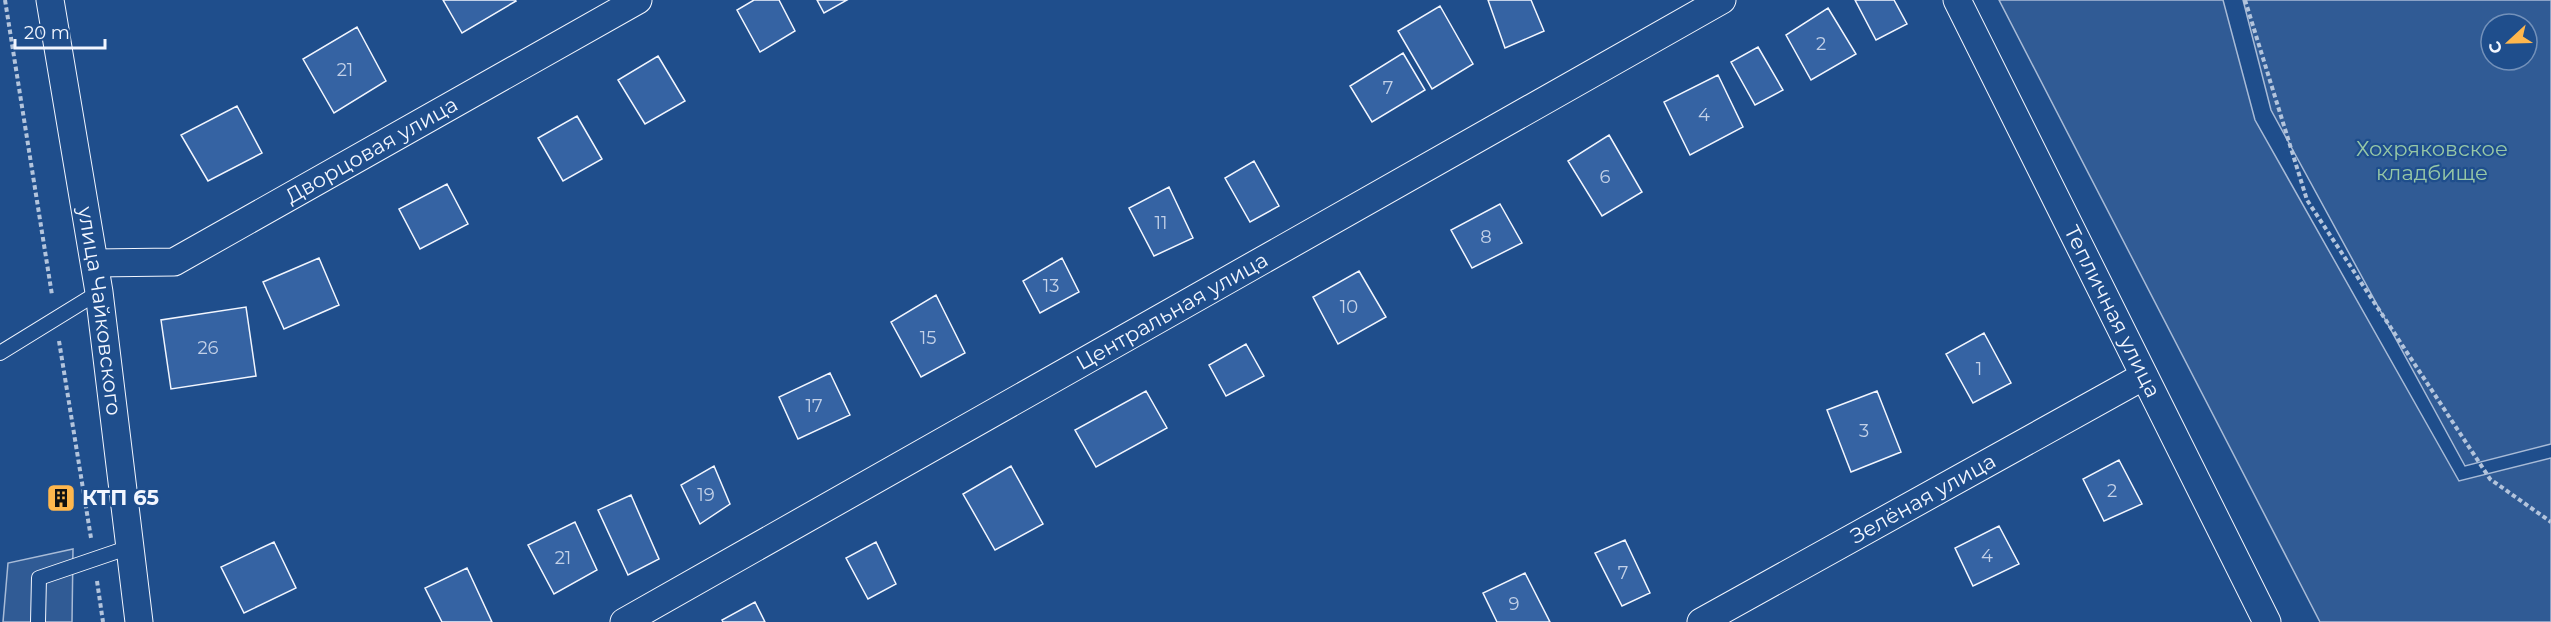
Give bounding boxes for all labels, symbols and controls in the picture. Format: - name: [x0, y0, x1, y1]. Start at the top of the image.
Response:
- scale bar: [15, 12, 105, 50]
- north arrow: [2479, 12, 2539, 72]
- text: 20 m: [24, 22, 70, 44]
- house number: 2: [1816, 33, 1826, 55]
- text: С: [2484, 38, 2507, 56]
- house number: 21: [337, 59, 353, 81]
- house number: 7: [1383, 77, 1393, 99]
- street label: Дворцовая улица: [281, 91, 462, 208]
- house number: 4: [1698, 104, 1710, 126]
- park label: Хохряковское кладбище: [2356, 136, 2508, 185]
- house number: 6: [1600, 166, 1611, 188]
- street label: улица Чайковского: [73, 204, 127, 417]
- house number: 11: [1155, 212, 1168, 234]
- street label: Тепличная улица: [2059, 221, 2166, 401]
- house number: 8: [1480, 226, 1492, 248]
- street label: Центральная улица: [1072, 247, 1272, 375]
- house number: 13: [1043, 275, 1059, 297]
- house number: 10: [1340, 296, 1358, 318]
- house number: 15: [920, 327, 936, 349]
- house number: 26: [197, 337, 219, 359]
- house number: 1: [1976, 358, 1982, 380]
- house number: 17: [805, 395, 823, 417]
- house number: 3: [1859, 420, 1869, 442]
- street label: Зелёная улица: [1846, 448, 2000, 549]
- house number: 2: [2107, 480, 2117, 502]
- building icon: КТП 65: [45, 482, 77, 514]
- house number: 19: [697, 484, 715, 506]
- place label: КТП 65: [82, 485, 159, 510]
- house number: 4: [1981, 545, 1993, 567]
- house number: 21: [555, 547, 571, 569]
- house number: 7: [1618, 562, 1628, 584]
- house number: 9: [1509, 593, 1520, 615]

